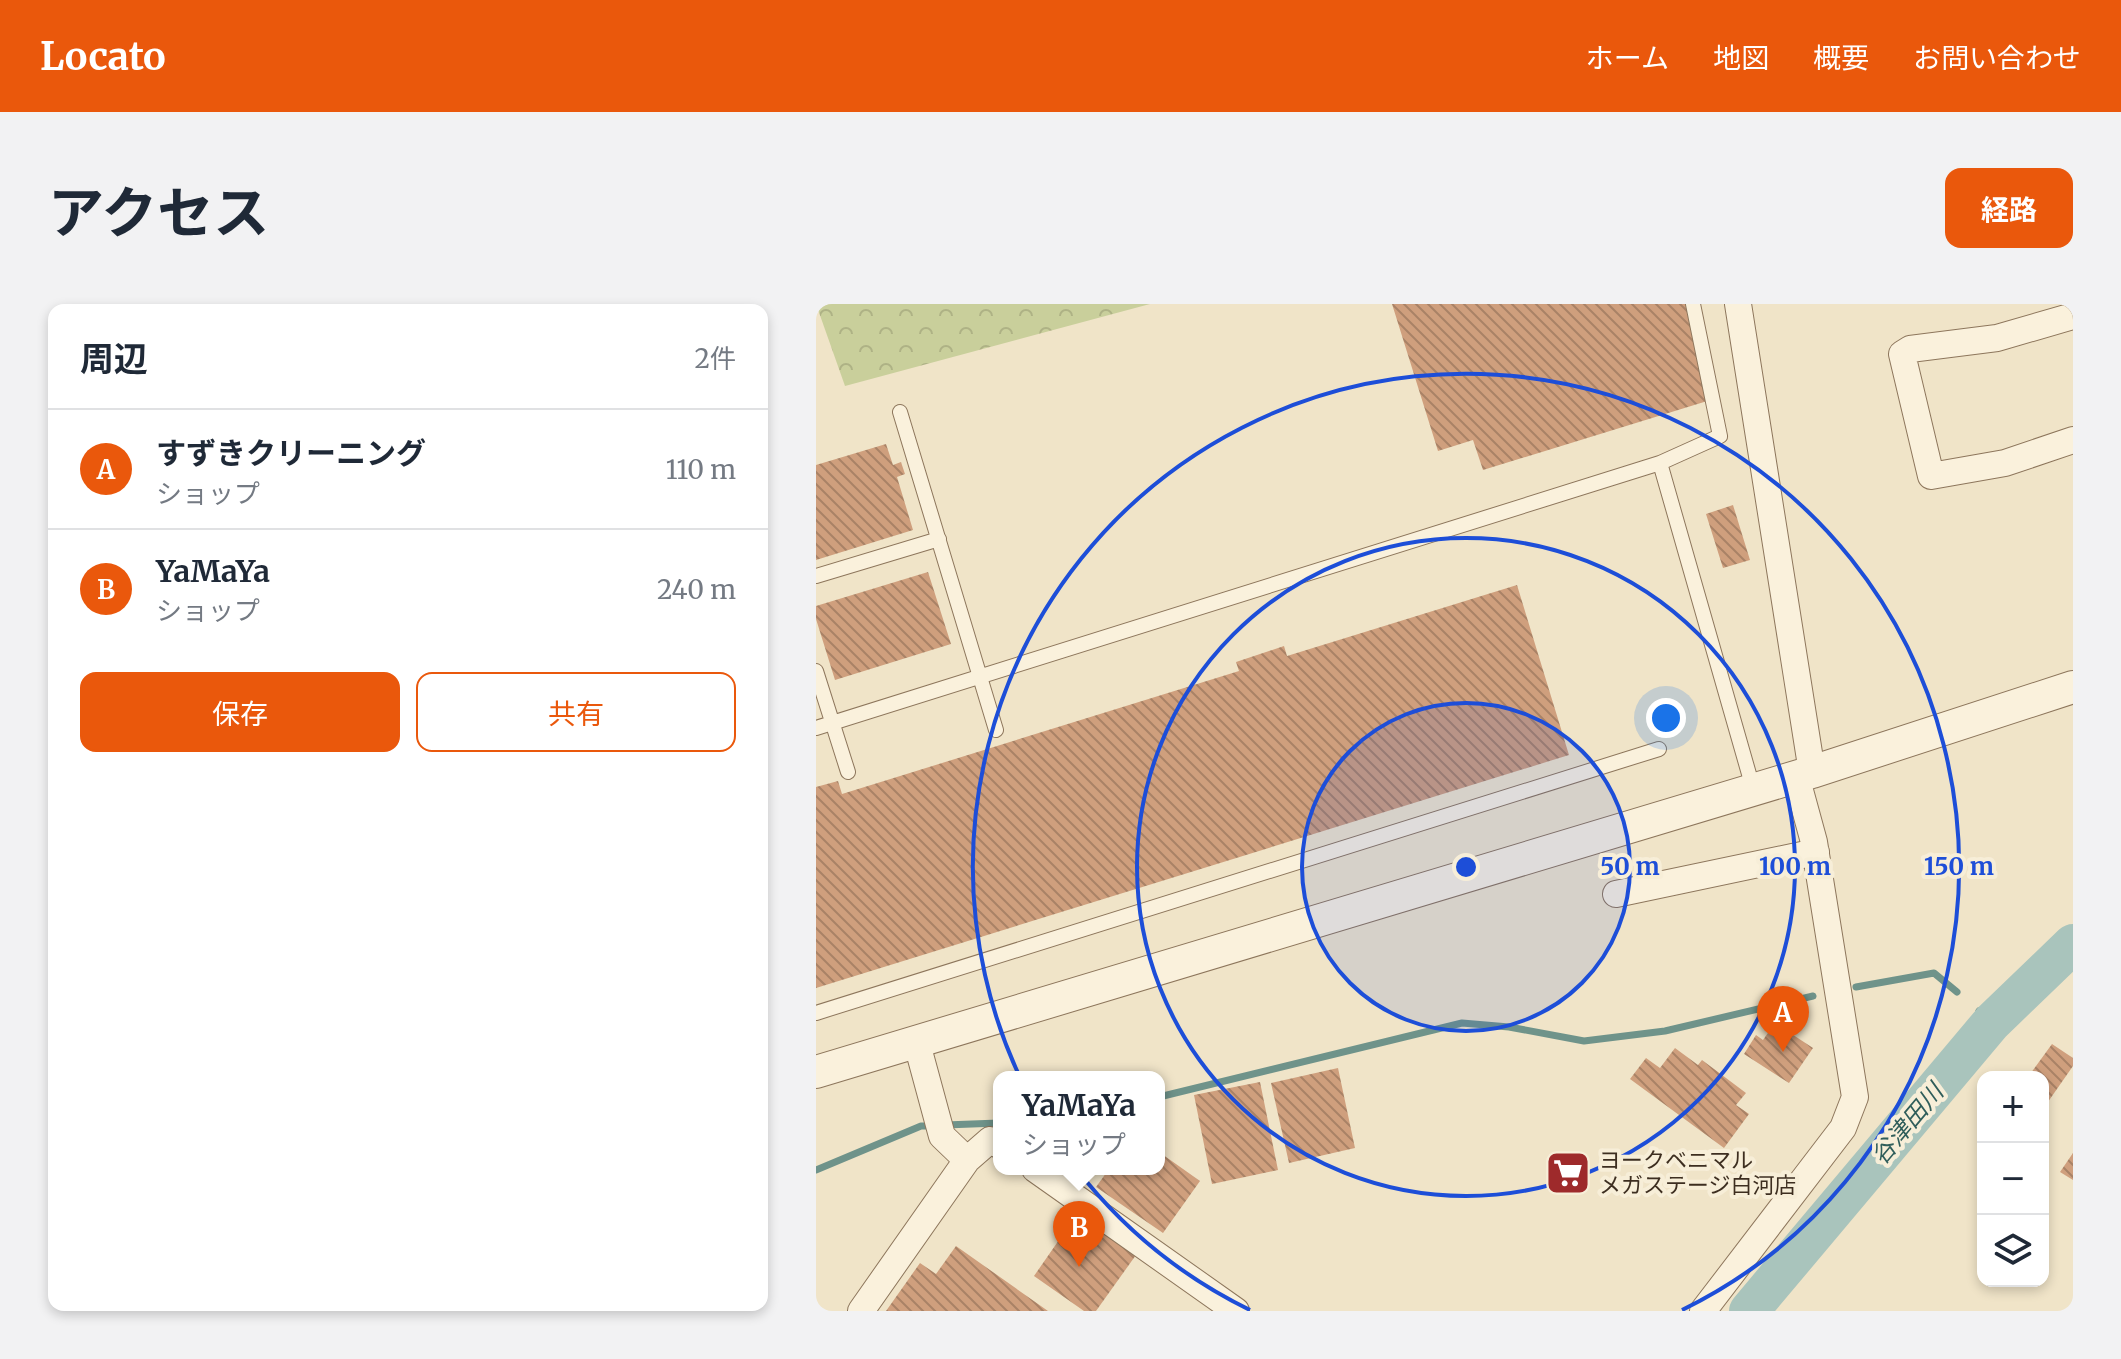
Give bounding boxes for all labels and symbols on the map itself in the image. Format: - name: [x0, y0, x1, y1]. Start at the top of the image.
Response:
- your location: [1646, 698, 1686, 738]
- text: 50 m: [1600, 851, 1660, 882]
- text: 100 m: [1759, 851, 1831, 882]
- text: 150 m: [1924, 851, 1994, 882]
- centre of rings: [1452, 853, 1480, 881]
- pin: A: [1757, 986, 1809, 1052]
- water label: 谷津田川: [1864, 1075, 1952, 1171]
- place label: ヨークベニマル メガステージ白河店: [1599, 1146, 1797, 1199]
- supermarket icon: ヨークベニマル メガステージ白河店: [1544, 1149, 1592, 1197]
- pin: B: [1053, 1201, 1105, 1267]

